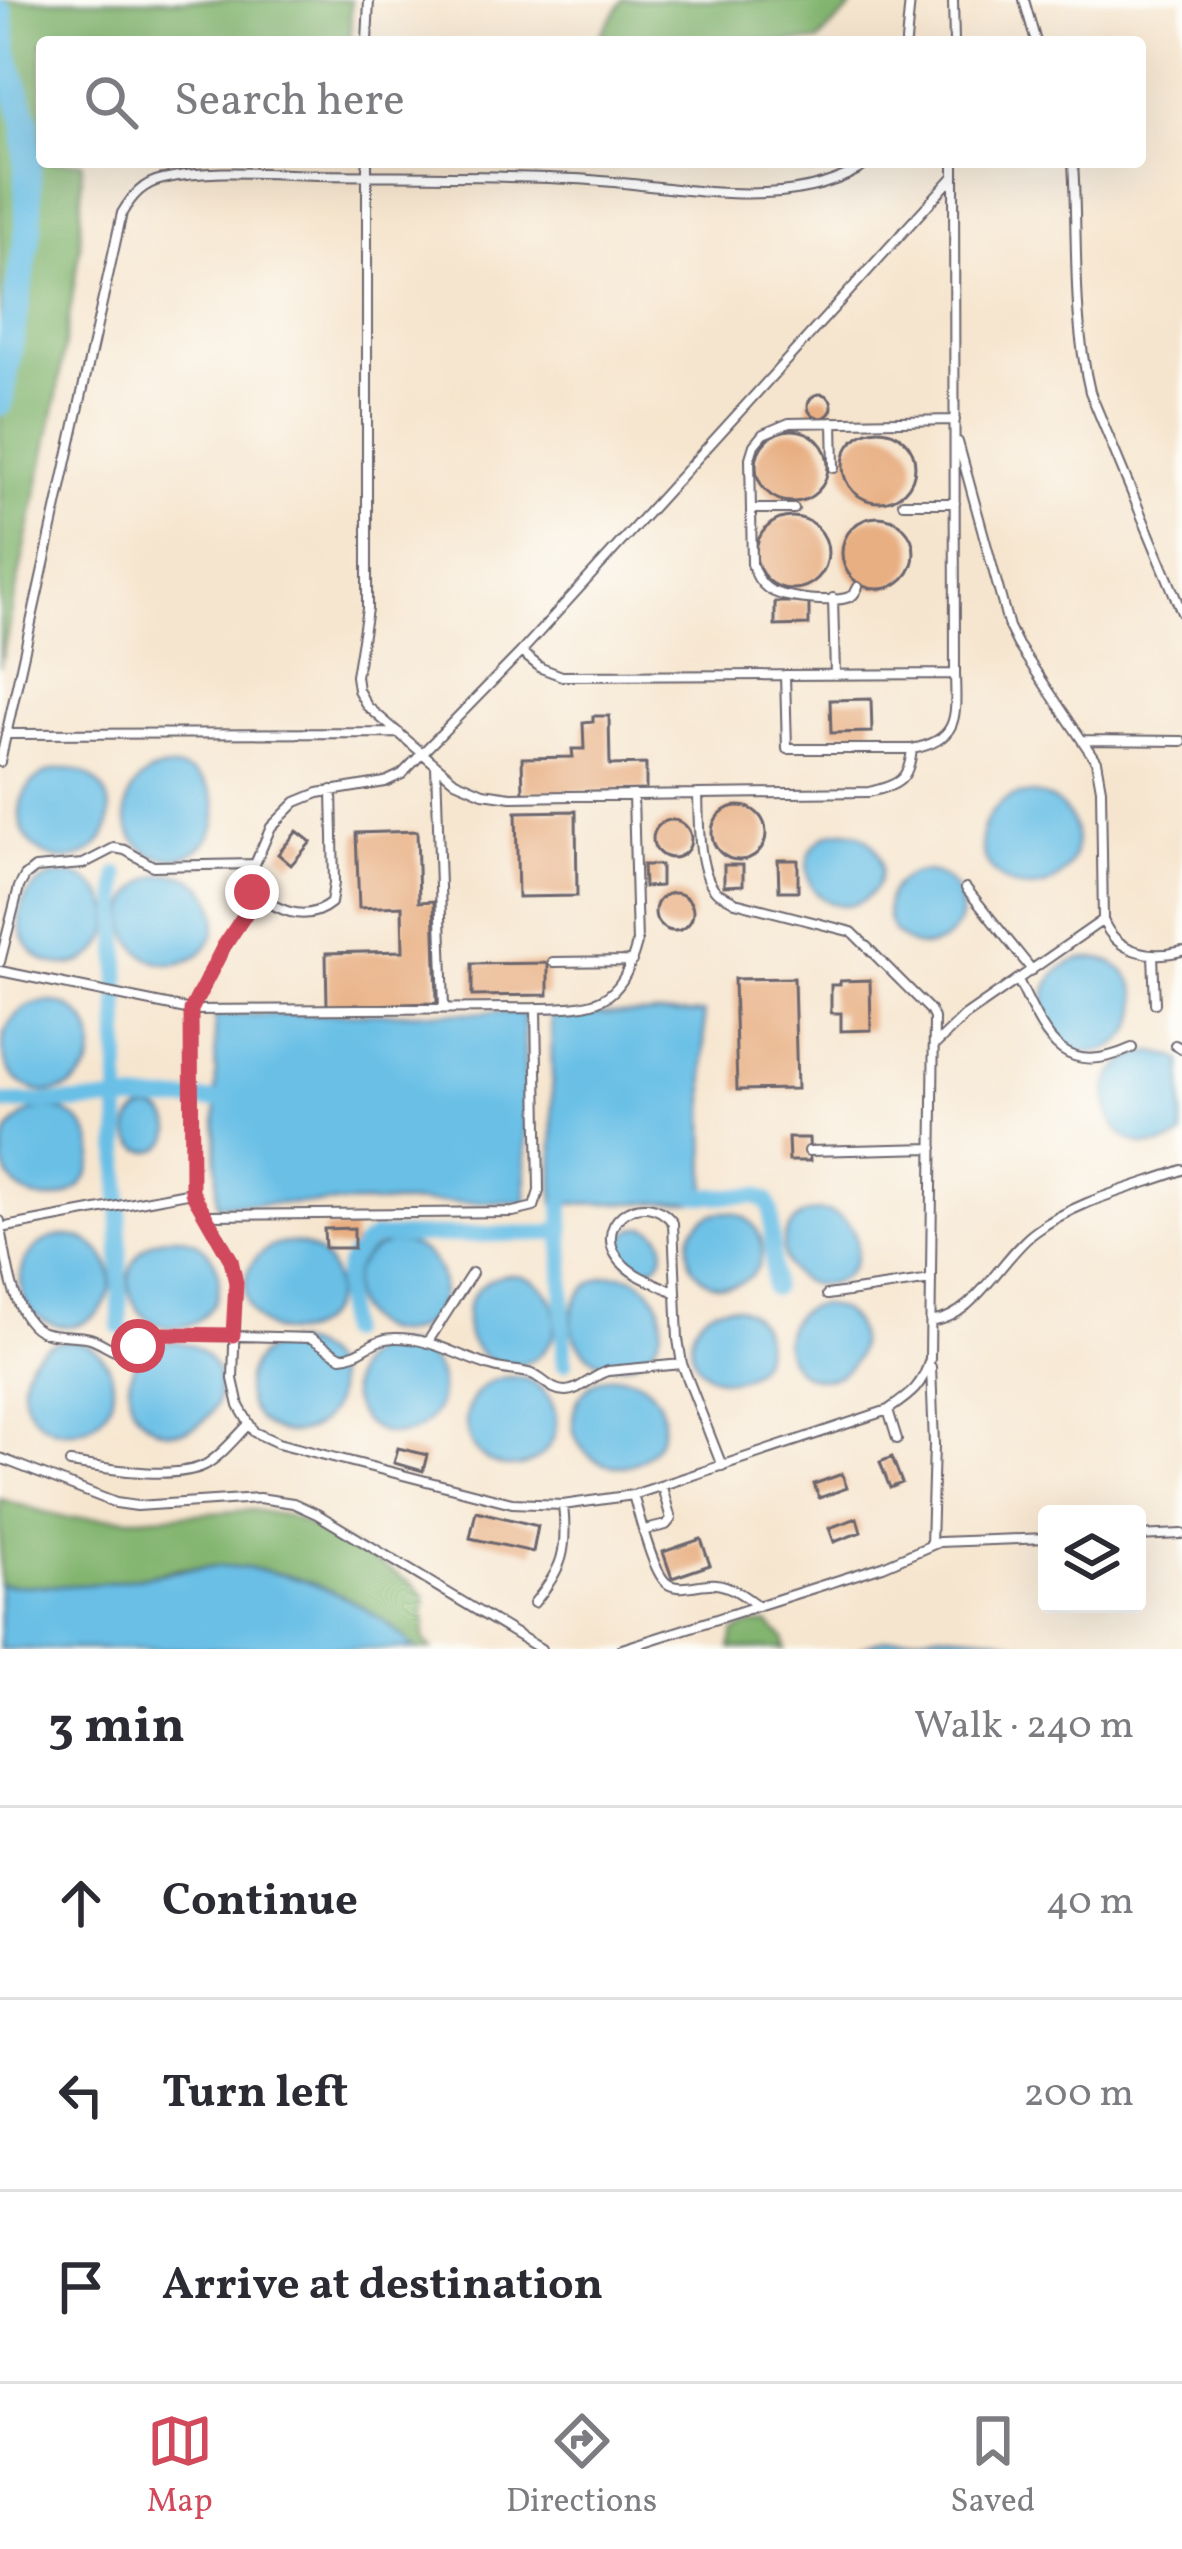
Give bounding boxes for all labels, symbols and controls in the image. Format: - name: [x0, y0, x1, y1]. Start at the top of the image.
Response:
- search box: [36, 36, 1146, 168]
- icon: search: [78, 69, 144, 135]
- text: Search here: [174, 71, 405, 134]
- route end: [225, 865, 279, 919]
- route start: [111, 1319, 165, 1373]
- map controls: [1038, 1505, 1146, 1613]
- button: layers: [1038, 1505, 1146, 1613]
- text: 3 min: [48, 1692, 185, 1763]
- text: Walk · 240 m: [914, 1700, 1134, 1754]
- icon: ahead: [48, 1870, 114, 1936]
- text: Continue: [162, 1871, 358, 1934]
- text: 40 m: [1046, 1876, 1134, 1930]
- icon: left: [48, 2062, 114, 2128]
- text: Turn left: [162, 2063, 348, 2126]
- text: 200 m: [1023, 2068, 1134, 2122]
- icon: arrive: [48, 2254, 114, 2320]
- text: Arrive at destination: [162, 2255, 603, 2318]
- tab: Map: [147, 2408, 213, 2526]
- tab: Directions: [506, 2408, 657, 2526]
- tab: Saved: [950, 2408, 1035, 2526]

